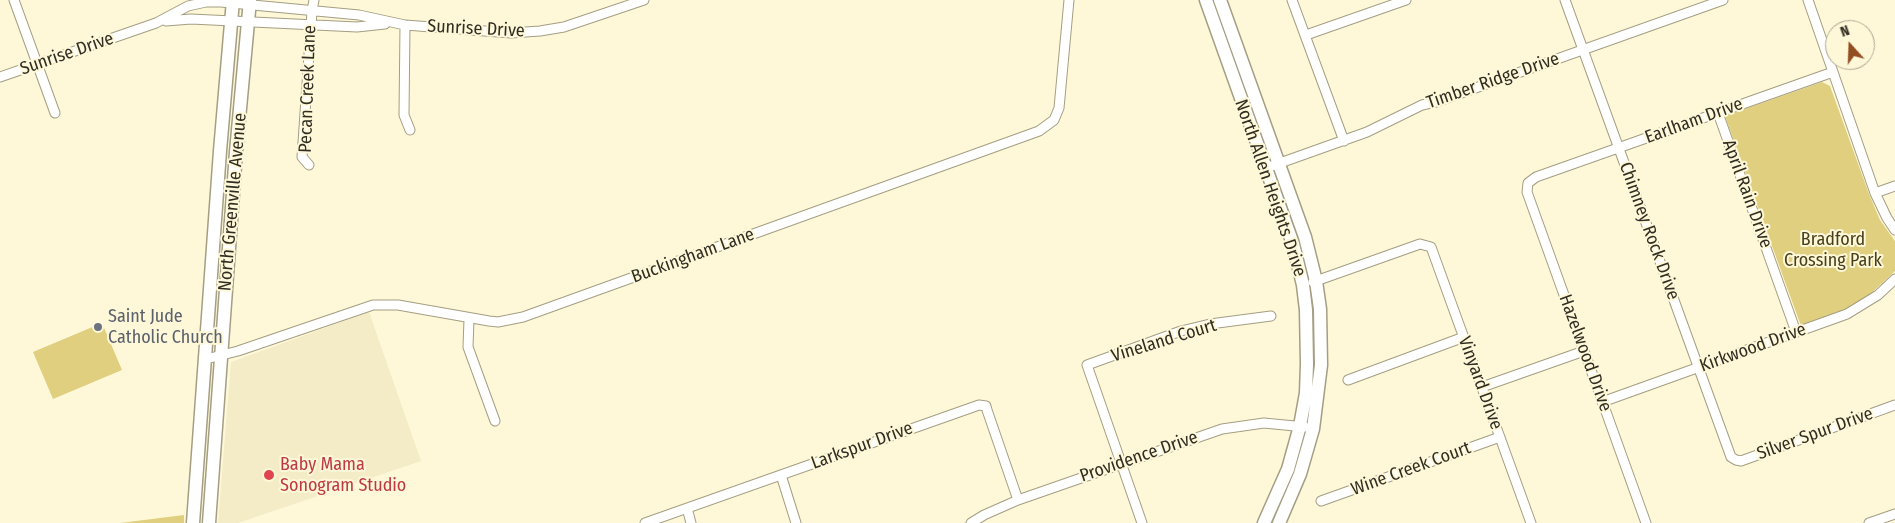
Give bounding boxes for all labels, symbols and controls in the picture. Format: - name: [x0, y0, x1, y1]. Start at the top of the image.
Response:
- street label: Sunrise Drive: [427, 16, 525, 42]
- north arrow: [1825, 20, 1875, 70]
- text: N: [1838, 22, 1852, 41]
- street label: Pecan Creek Lane: [295, 25, 321, 153]
- street label: Sunrise Drive: [17, 28, 117, 80]
- street label: Timber Ridge Drive: [1424, 48, 1562, 114]
- street label: Earlham Drive: [1642, 93, 1746, 149]
- street label: North Allen Heights Drive: [1230, 97, 1310, 279]
- street label: North Greenville Avenue: [214, 112, 252, 292]
- street label: April Rain Drive: [1717, 137, 1777, 251]
- street label: Chimney Rock Drive: [1614, 159, 1684, 303]
- street label: Buckingham Lane: [629, 224, 757, 288]
- park label: Bradford Crossing Park: [1784, 229, 1882, 272]
- street label: Hazelwood Drive: [1554, 291, 1616, 415]
- place label: Saint Jude Catholic Church: [108, 306, 223, 348]
- street label: Vineland Court: [1109, 315, 1219, 367]
- street label: Kirkwood Drive: [1697, 319, 1809, 377]
- marker: Saint Jude Catholic Church: [92, 321, 104, 333]
- street label: Vinyard Drive: [1453, 334, 1507, 432]
- street label: Silver Spur Drive: [1754, 403, 1876, 465]
- street label: Larkspur Drive: [808, 418, 916, 474]
- street label: Providence Drive: [1077, 427, 1201, 487]
- street label: Wine Creek Court: [1348, 437, 1474, 501]
- place label: Baby Mama Sonogram Studio: [280, 454, 406, 496]
- marker: Baby Mama Sonogram Studio: [262, 468, 276, 482]

